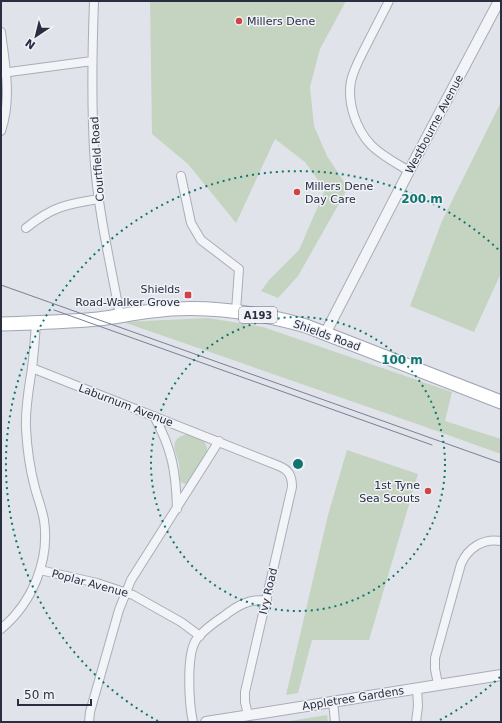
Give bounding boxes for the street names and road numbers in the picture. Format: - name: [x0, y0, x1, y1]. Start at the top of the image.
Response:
- street label: Westbourne Avenue: [403, 72, 466, 176]
- street label: Courtfield Road: [88, 116, 107, 202]
- road number: A193: [239, 307, 277, 323]
- street label: Shields Road: [291, 317, 362, 354]
- street label: Laburnum Avenue: [77, 381, 175, 430]
- street label: Poplar Avenue: [50, 567, 130, 600]
- street label: Ivy Road: [257, 567, 280, 616]
- street label: Appletree Gardens: [301, 684, 405, 713]

